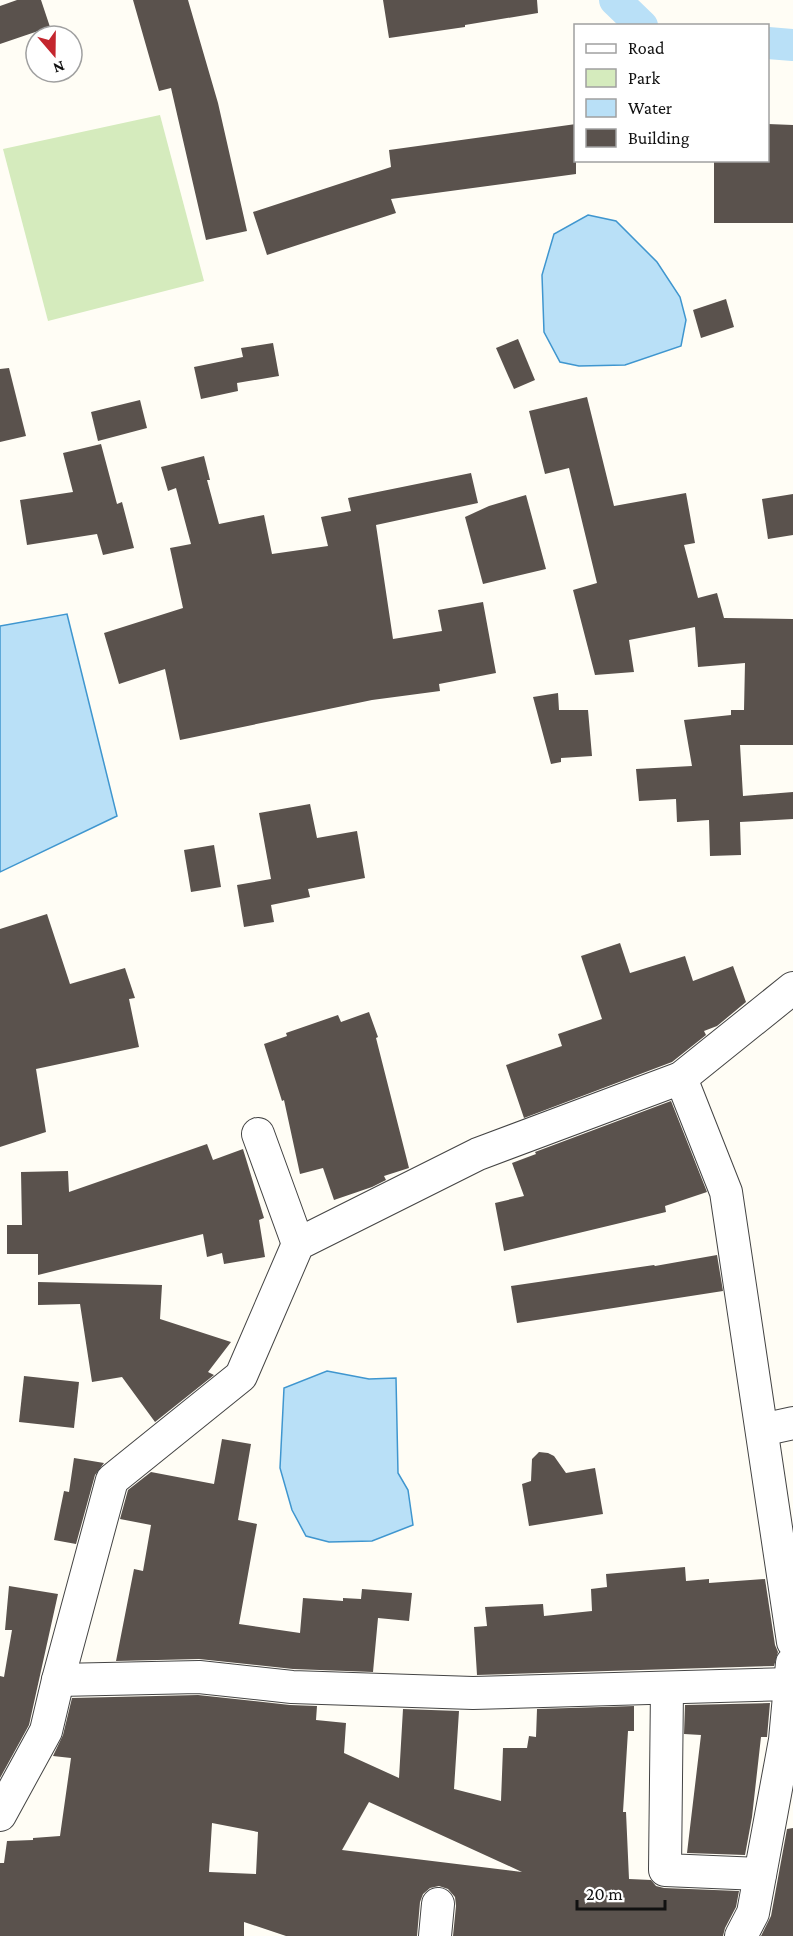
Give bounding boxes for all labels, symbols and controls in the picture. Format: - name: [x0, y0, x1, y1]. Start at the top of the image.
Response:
- north arrow: [24, 24, 84, 84]
- legend: [574, 24, 769, 162]
- text: Road: [628, 38, 665, 58]
- text: N: [51, 58, 67, 78]
- text: Park: [628, 68, 660, 88]
- text: Water: [628, 98, 673, 118]
- text: Building: [628, 128, 690, 148]
- scale bar: [577, 1873, 666, 1911]
- text: 20 m: [586, 1884, 623, 1904]

